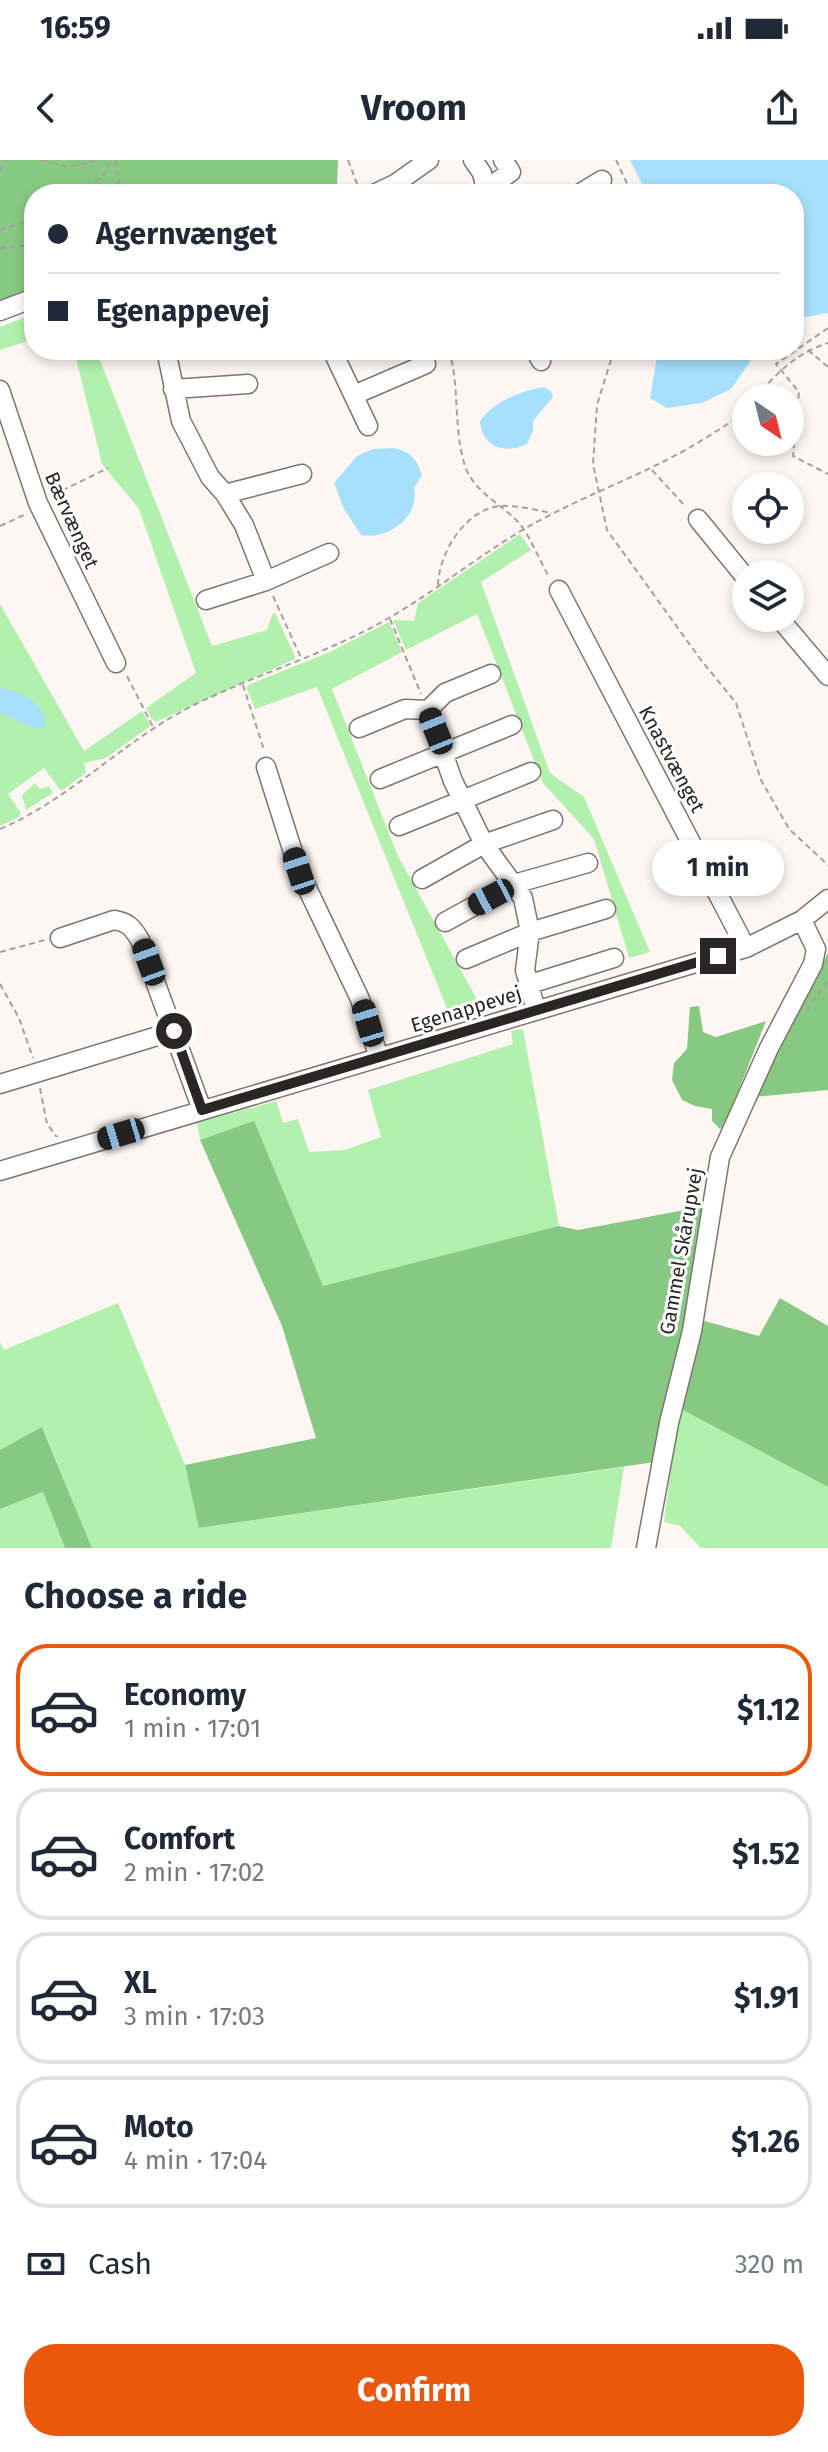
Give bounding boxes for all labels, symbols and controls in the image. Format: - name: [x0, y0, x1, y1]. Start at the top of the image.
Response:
- text: 16:59: [40, 10, 111, 46]
- icon: back: [24, 86, 68, 130]
- text: Vroom: [361, 86, 467, 130]
- icon: share: [760, 86, 804, 130]
- text: Agernvænget: [96, 216, 277, 252]
- text: Egenappevej: [96, 293, 270, 329]
- north arrow: [732, 384, 804, 456]
- map controls: [732, 384, 804, 632]
- street label: Bærvænget: [40, 468, 104, 573]
- button: locate: [732, 472, 804, 544]
- button: layers: [732, 560, 804, 632]
- street label: Knastvænget: [634, 702, 710, 817]
- car: [416, 704, 456, 758]
- callout: 1 min: [652, 840, 784, 896]
- car: [280, 844, 318, 898]
- text: 1 min: [687, 852, 749, 883]
- car: [464, 875, 518, 919]
- car: [130, 935, 168, 989]
- route end: [700, 938, 736, 974]
- street label: Egenappevej: [408, 981, 524, 1037]
- car: [350, 997, 386, 1049]
- route start: [156, 1013, 192, 1049]
- car: [95, 1116, 147, 1152]
- street label: Gammel Skårupvej: [655, 1166, 707, 1336]
- text: Choose a ride: [24, 1574, 247, 1618]
- icon: car: [28, 1674, 100, 1746]
- text: Economy: [124, 1677, 246, 1713]
- text: $1.12: [737, 1692, 800, 1728]
- text: 1 min · 17:01: [124, 1713, 261, 1744]
- icon: car: [28, 1818, 100, 1890]
- text: Comfort: [124, 1821, 235, 1857]
- text: $1.52: [732, 1836, 800, 1872]
- text: 2 min · 17:02: [124, 1857, 265, 1888]
- icon: car: [28, 1962, 100, 2034]
- text: XL: [124, 1965, 157, 2001]
- text: $1.91: [734, 1980, 800, 2016]
- text: 3 min · 17:03: [124, 2001, 265, 2032]
- icon: car: [28, 2106, 100, 2178]
- text: Moto: [124, 2109, 194, 2145]
- text: $1.26: [731, 2124, 800, 2160]
- text: 4 min · 17:04: [124, 2145, 267, 2176]
- icon: cash: [24, 2242, 68, 2286]
- text: Cash: [88, 2246, 152, 2282]
- text: 320 m: [735, 2249, 804, 2280]
- button: Confirm: [24, 2344, 804, 2436]

